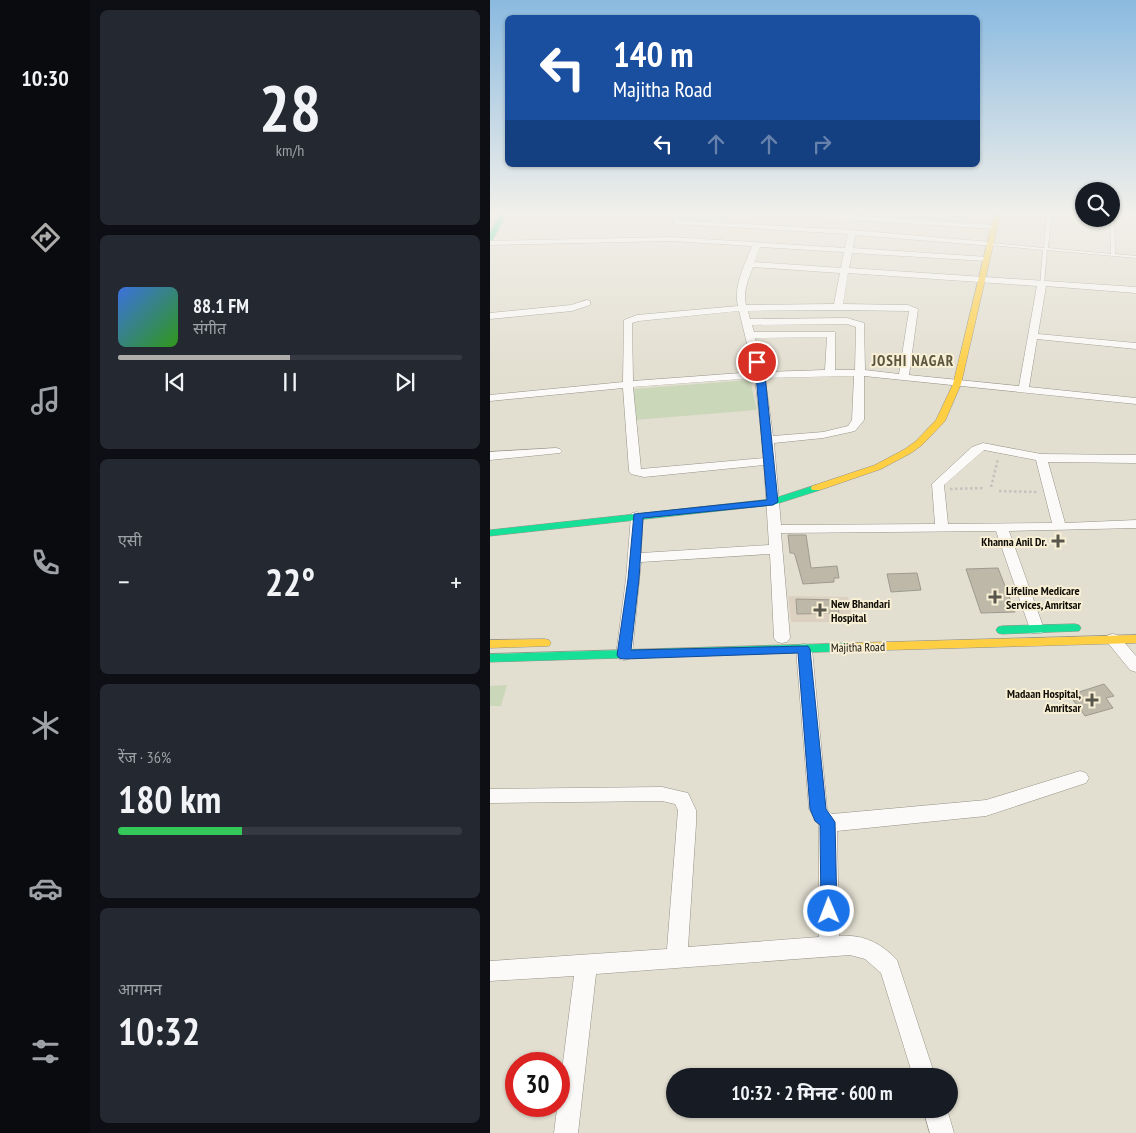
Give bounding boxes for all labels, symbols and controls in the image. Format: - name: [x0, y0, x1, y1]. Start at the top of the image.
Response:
- text: 140 m: [613, 31, 694, 77]
- icon: left: [530, 35, 595, 100]
- text: 10:30: [21, 64, 69, 92]
- text: 28: [259, 65, 321, 149]
- text: Majitha Road: [613, 75, 712, 103]
- icon: left: [649, 130, 677, 158]
- icon: ahead: [702, 130, 730, 158]
- icon: ahead: [755, 130, 783, 158]
- icon: right: [808, 130, 836, 158]
- text: km/h: [276, 140, 304, 160]
- map controls: [1075, 182, 1120, 227]
- button: search: [1075, 182, 1120, 227]
- icon: directions: [28, 220, 63, 255]
- text: 88.1 FM: [193, 294, 249, 318]
- text: संगीत: [193, 318, 226, 338]
- pin: [736, 341, 778, 383]
- icon: arrive: [743, 348, 771, 376]
- district label: JOSHI NAGAR: [871, 351, 954, 370]
- icon: previous: [161, 368, 189, 396]
- icon: pause: [276, 368, 304, 396]
- icon: next: [391, 368, 419, 396]
- icon: music: [28, 383, 63, 418]
- text: एसी: [118, 530, 142, 550]
- place label: Khanna Anil Dr.: [981, 534, 1047, 549]
- marker: Khanna Anil Dr.: [1051, 534, 1065, 548]
- icon: phone: [28, 545, 63, 580]
- text: 22°: [265, 557, 315, 606]
- text: −: [118, 563, 130, 600]
- text: +: [450, 563, 462, 600]
- place label: Lifeline Medicare Services, Amritsar: [1006, 583, 1082, 612]
- marker: Lifeline Medicare Services, Amritsar: [988, 590, 1002, 604]
- place label: New Bhandari Hospital: [831, 596, 890, 625]
- marker: New Bhandari Hospital: [813, 603, 827, 617]
- street label: Majitha Road: [831, 639, 885, 655]
- place label: Madaan Hospital, Amritsar: [1007, 686, 1081, 715]
- marker: Madaan Hospital, Amritsar: [1085, 693, 1099, 707]
- icon: climate: [28, 708, 63, 743]
- text: रेंज · 36%: [118, 747, 171, 767]
- text: 180 km: [118, 774, 221, 823]
- icon: car: [28, 871, 63, 906]
- position arrow: [802, 884, 854, 936]
- text: आगमन: [118, 979, 162, 999]
- text: 10:32: [118, 1006, 200, 1055]
- icon: filters: [28, 1034, 63, 1069]
- speed limit sign: 30: [505, 1052, 570, 1117]
- text: 10:32 · 2 मिनट · 600 m: [731, 1081, 893, 1105]

